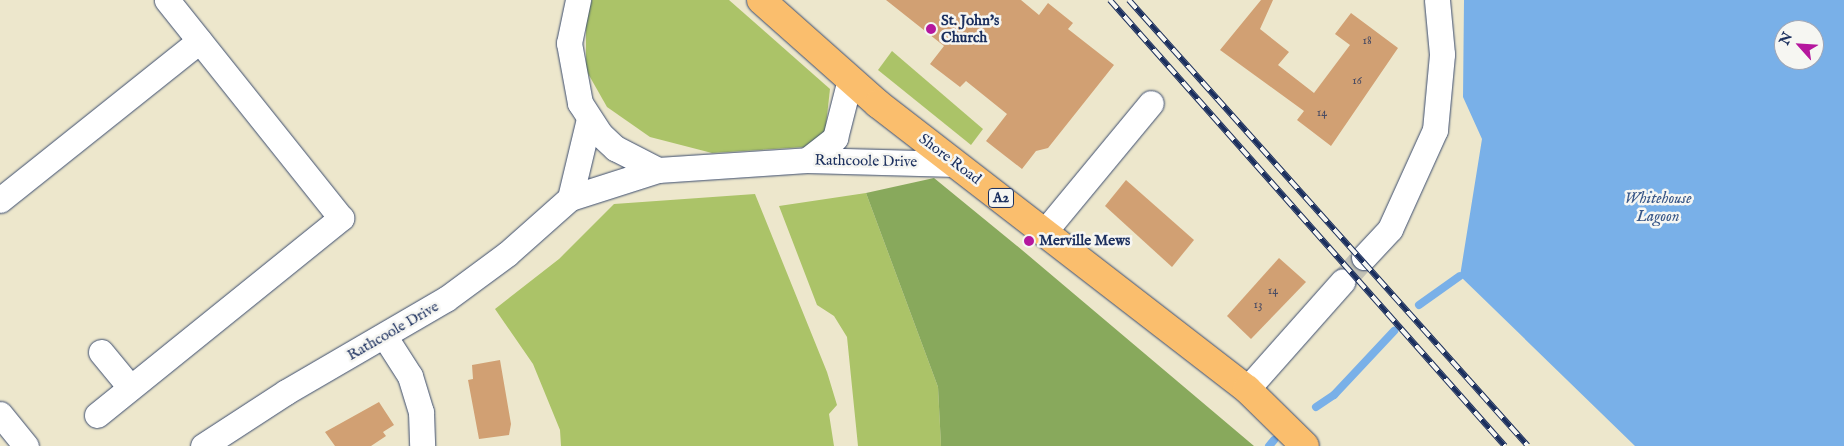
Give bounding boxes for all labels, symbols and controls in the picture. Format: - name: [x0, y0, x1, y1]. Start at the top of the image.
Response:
- place label: St. John's Church: [941, 11, 999, 46]
- north arrow: [1774, 20, 1824, 70]
- marker: St. John's Church: [925, 23, 937, 35]
- text: N: [1776, 29, 1797, 48]
- house number: 18: [1362, 34, 1372, 48]
- house number: 16: [1352, 74, 1362, 88]
- house number: 14: [1317, 106, 1327, 120]
- street label: Shore Road: [915, 130, 985, 188]
- street label: Rathcoole Drive: [815, 151, 917, 171]
- road number: A2: [987, 187, 1015, 210]
- water label: Whitehouse Lagoon: [1625, 189, 1691, 227]
- place label: Merville Mews: [1039, 232, 1130, 250]
- marker: Merville Mews: [1023, 235, 1035, 247]
- house number: 14: [1268, 284, 1278, 298]
- street label: Rathcoole Drive: [344, 298, 442, 364]
- house number: 13: [1254, 298, 1262, 312]

